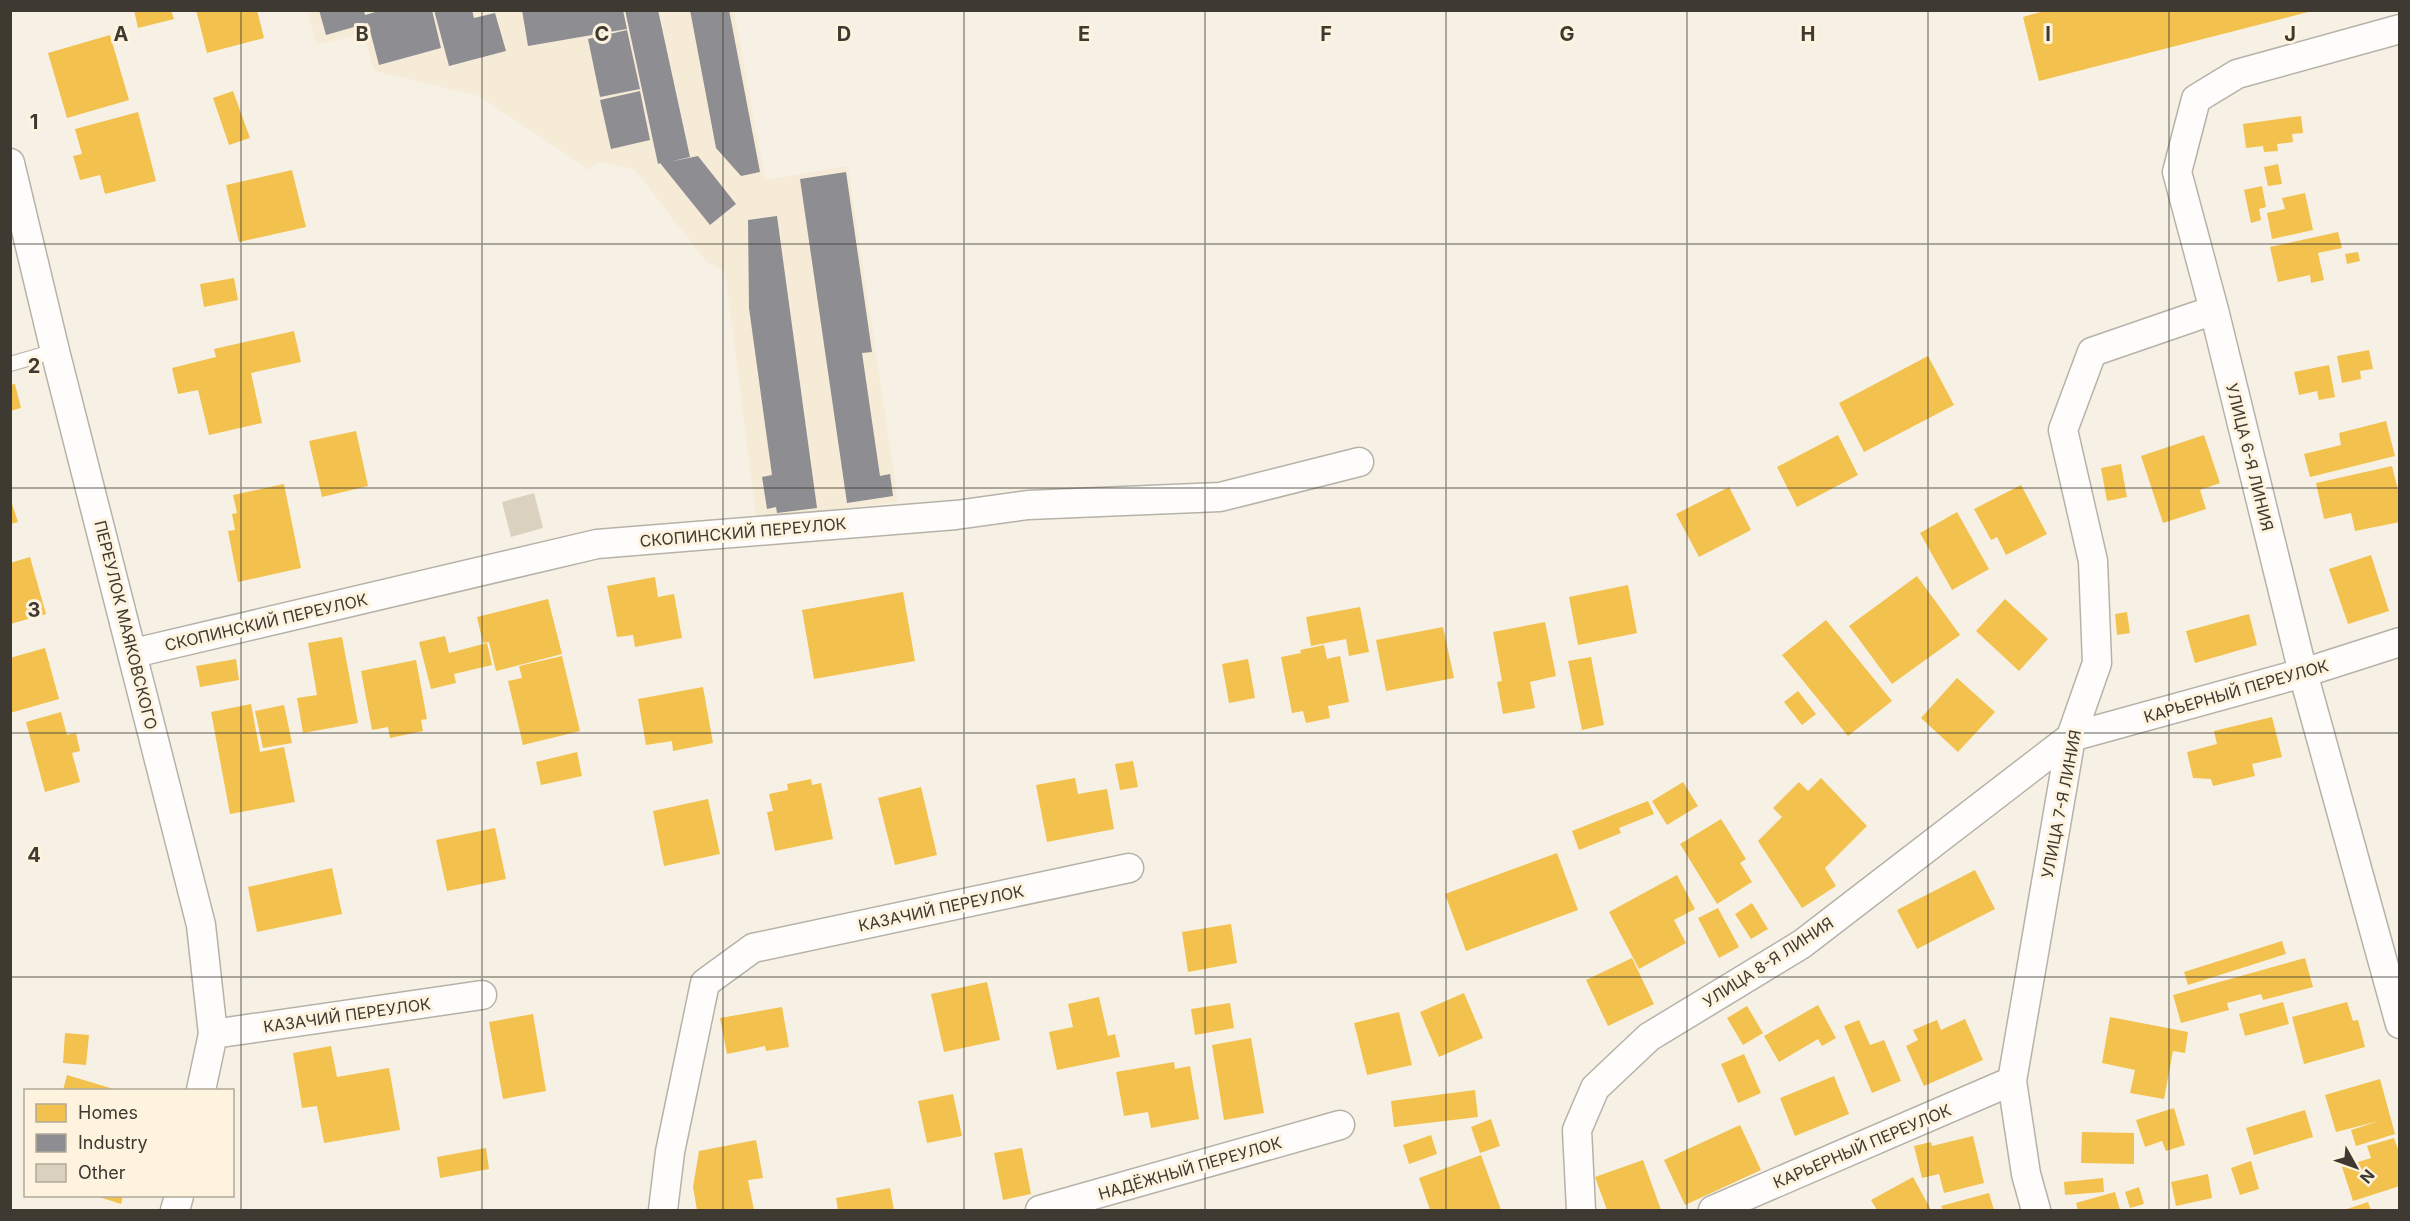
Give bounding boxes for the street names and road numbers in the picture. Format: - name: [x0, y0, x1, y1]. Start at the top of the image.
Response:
- street label: УЛИЦА 6-Я ЛИНИЯ: [2222, 381, 2278, 533]
- street label: СКОПИНСКИЙ ПЕРЕУЛОК: [639, 513, 847, 551]
- street label: ПЕРЕУЛОК МАЯКОВСКОГО: [90, 518, 162, 732]
- street label: СКОПИНСКИЙ ПЕРЕУЛОК: [163, 589, 370, 655]
- street label: КАРЬЕРНЫЙ ПЕРЕУЛОК: [2141, 655, 2331, 727]
- street label: УЛИЦА 7-Я ЛИНИЯ: [2037, 728, 2085, 880]
- street label: КАЗАЧИЙ ПЕРЕУЛОК: [856, 881, 1026, 935]
- street label: УЛИЦА 8-Я ЛИНИЯ: [1699, 912, 1837, 1012]
- street label: КАЗАЧИЙ ПЕРЕУЛОК: [262, 993, 432, 1037]
- street label: КАРЬЕРНЫЙ ПЕРЕУЛОК: [1770, 1099, 1954, 1193]
- street label: НАДЁЖНЫЙ ПЕРЕУЛОК: [1096, 1132, 1284, 1204]

